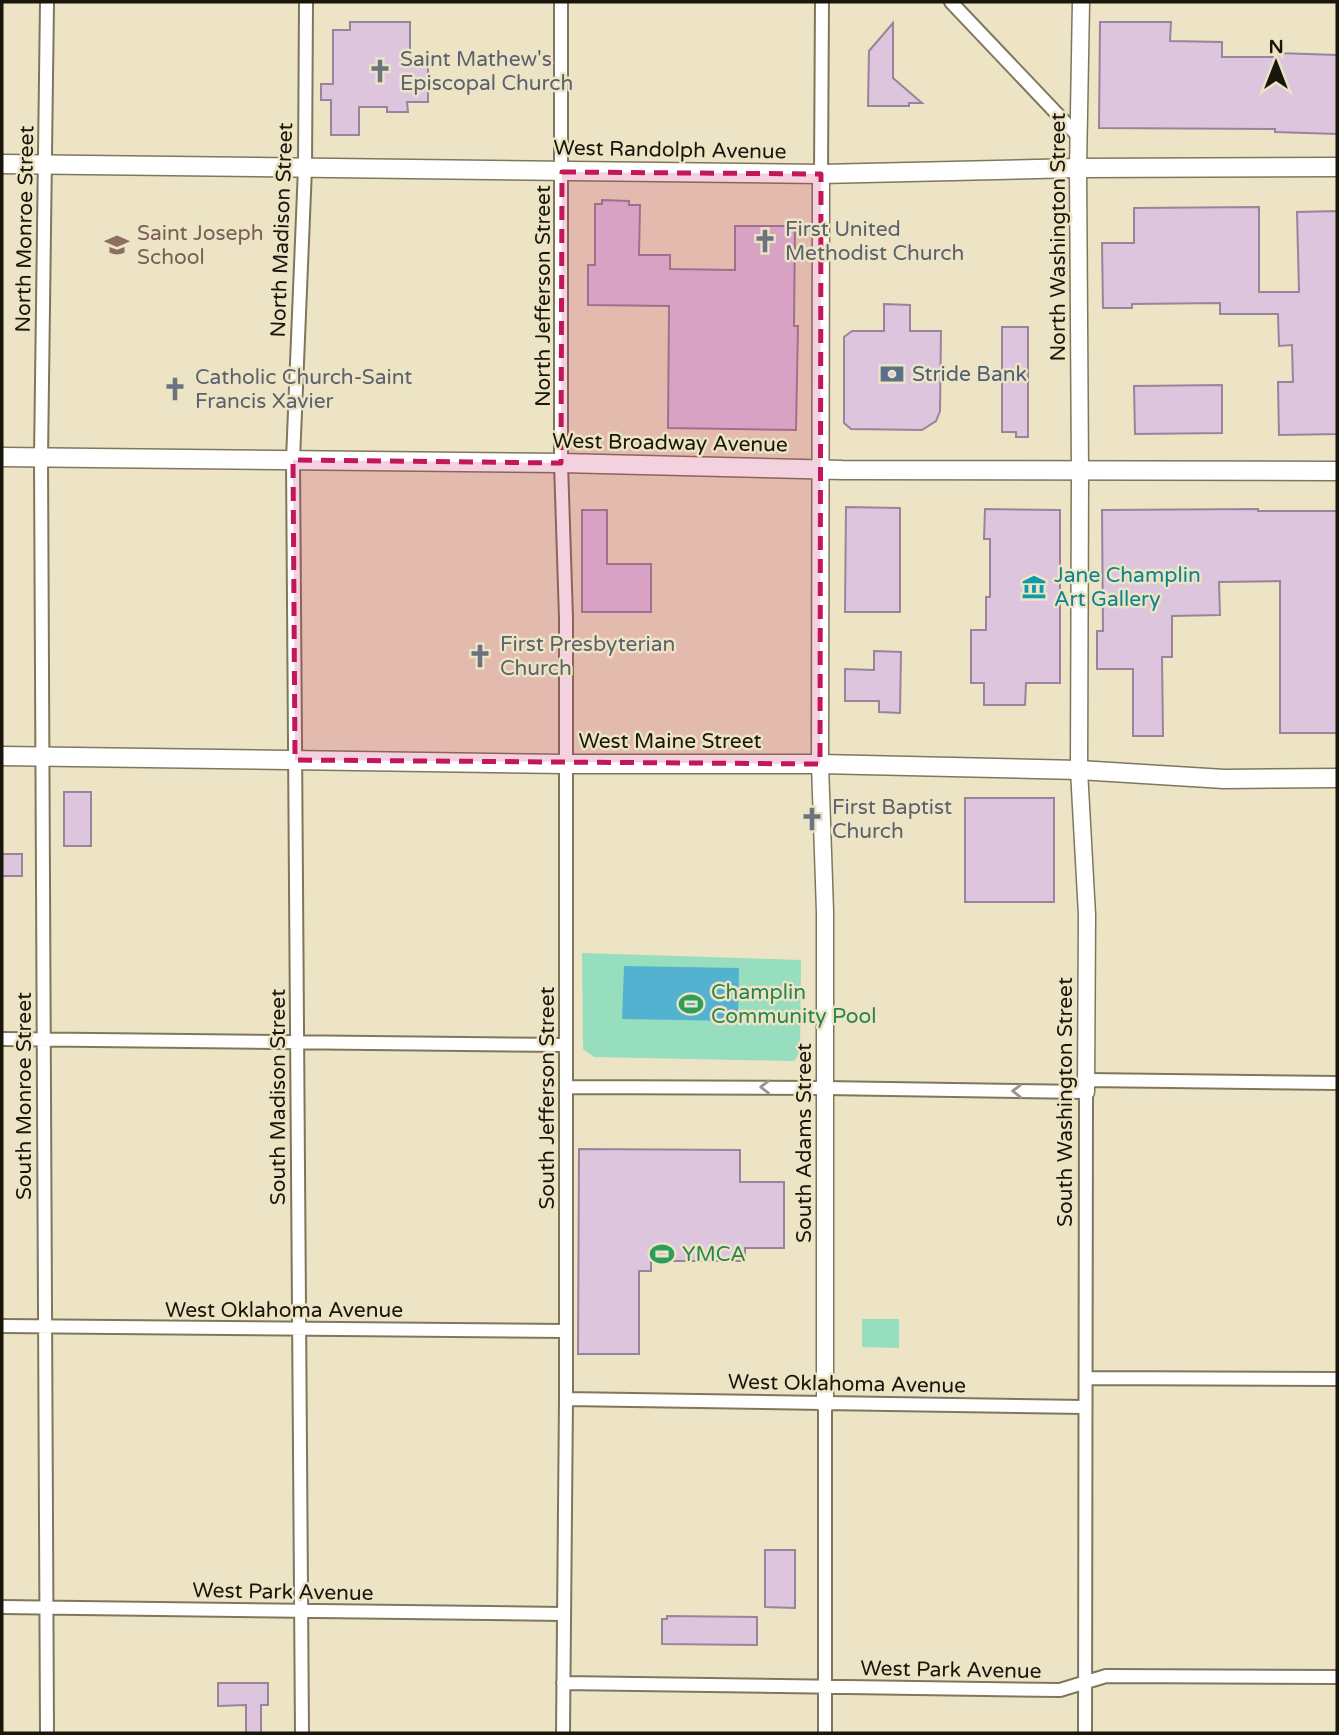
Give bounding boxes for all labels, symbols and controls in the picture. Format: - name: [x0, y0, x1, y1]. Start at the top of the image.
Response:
- north arrow: [1241, 28, 1311, 98]
- text: N: [1268, 36, 1284, 58]
- place label: Saint Mathew's Episcopal Church: [400, 47, 573, 96]
- church icon: Saint Mathew's Episcopal Church: [366, 57, 394, 85]
- street label: North Washington Street: [1046, 113, 1071, 361]
- street label: North Madison Street: [266, 122, 298, 338]
- street label: North Monroe Street: [11, 125, 39, 333]
- street label: West Randolph Avenue: [553, 135, 787, 165]
- street label: North Jefferson Street: [531, 185, 556, 407]
- place label: First United Methodist Church: [785, 217, 964, 266]
- place label: Saint Joseph School: [137, 221, 264, 270]
- church icon: First United Methodist Church: [751, 227, 779, 255]
- school or university icon: Saint Joseph School: [103, 231, 131, 259]
- bank icon: Stride Bank: [878, 360, 906, 388]
- place label: Stride Bank: [912, 362, 1027, 387]
- place label: Catholic Church-Saint Francis Xavier: [195, 365, 412, 414]
- church icon: Catholic Church-Saint Francis Xavier: [161, 375, 189, 403]
- street label: West Broadway Avenue: [552, 428, 788, 458]
- place label: Jane Champlin Art Gallery: [1054, 563, 1201, 612]
- museum icon: Jane Champlin Art Gallery: [1020, 573, 1048, 601]
- place label: First Presbyterian Church: [500, 632, 675, 681]
- church icon: First Presbyterian Church: [466, 642, 494, 670]
- street label: West Maine Street: [578, 729, 762, 754]
- place label: First Baptist Church: [832, 795, 952, 844]
- church icon: First Baptist Church: [798, 805, 826, 833]
- street label: South Washington Street: [1053, 977, 1078, 1227]
- place label: Champlin Community Pool: [711, 980, 877, 1029]
- street label: South Jefferson Street: [535, 986, 560, 1210]
- street label: South Madison Street: [266, 989, 291, 1205]
- sports icon: Champlin Community Pool: [677, 990, 705, 1018]
- street label: South Monroe Street: [12, 992, 37, 1200]
- street label: South Adams Street: [792, 1043, 817, 1243]
- one-way arrow: [760, 1079, 770, 1095]
- one-way arrow: [1012, 1083, 1022, 1099]
- sports icon: YMCA: [648, 1240, 676, 1268]
- place label: YMCA: [682, 1242, 746, 1267]
- street label: West Oklahoma Avenue: [165, 1298, 403, 1323]
- street label: West Oklahoma Avenue: [728, 1369, 966, 1399]
- street label: West Park Avenue: [192, 1578, 374, 1606]
- street label: West Park Avenue: [860, 1656, 1042, 1684]

